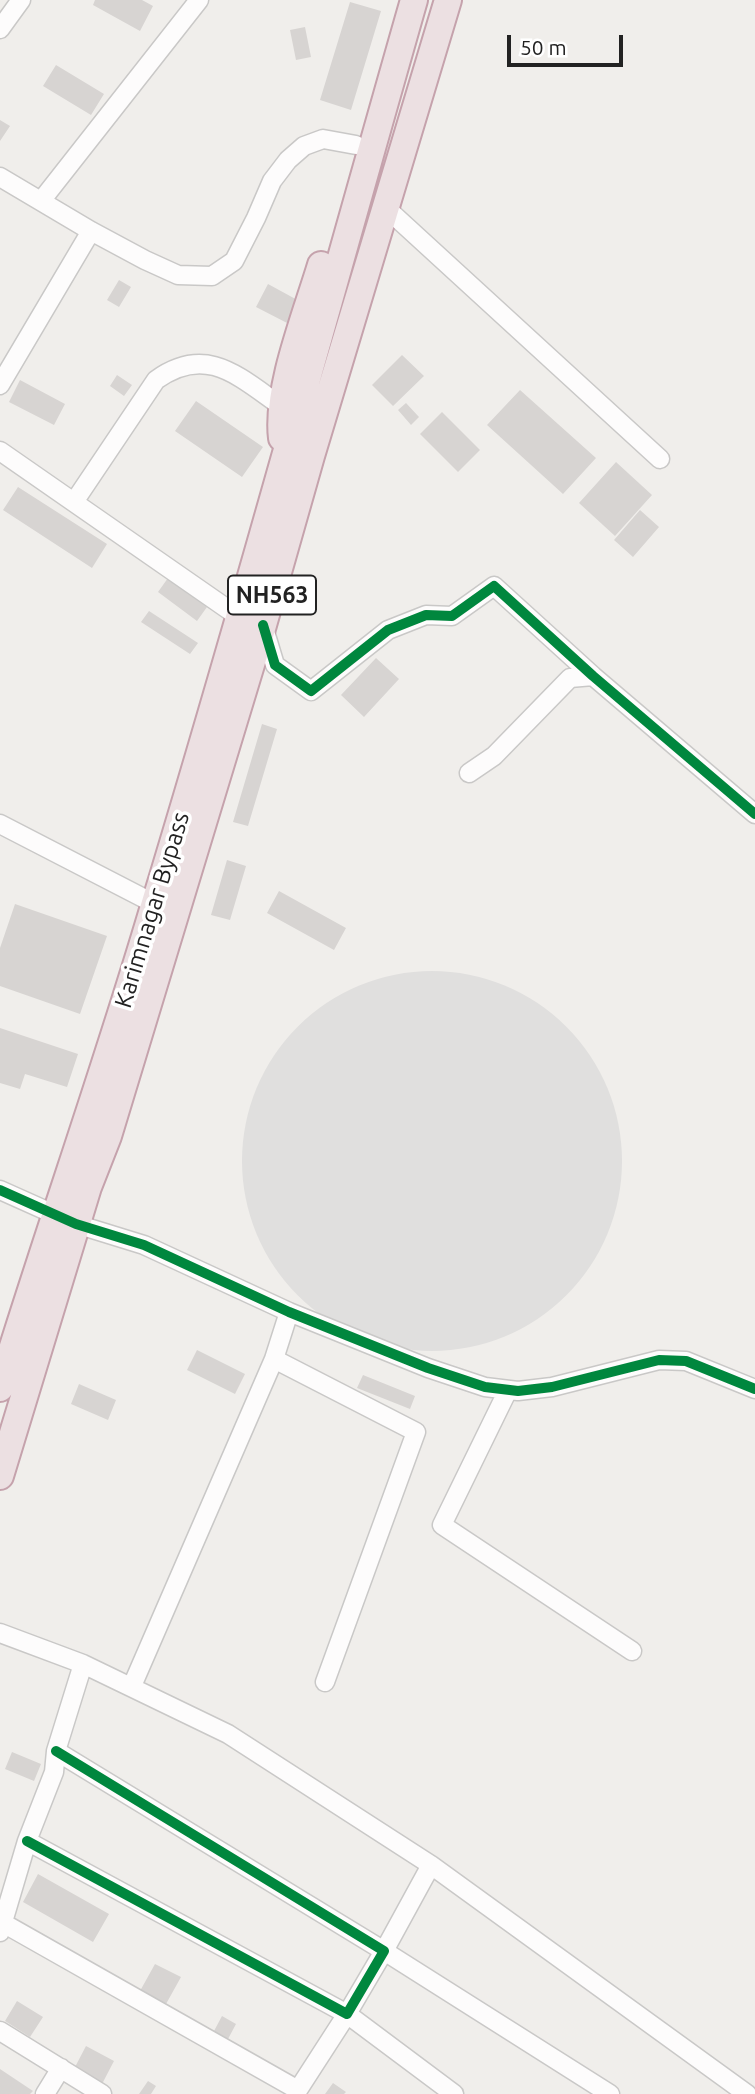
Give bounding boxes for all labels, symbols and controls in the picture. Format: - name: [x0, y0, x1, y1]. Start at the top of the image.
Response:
- scale bar: [510, 21, 626, 65]
- text: 50 m: [520, 35, 567, 59]
- road number: NH563: [228, 576, 316, 614]
- street label: Karimnagar Bypass: [109, 809, 195, 1011]

